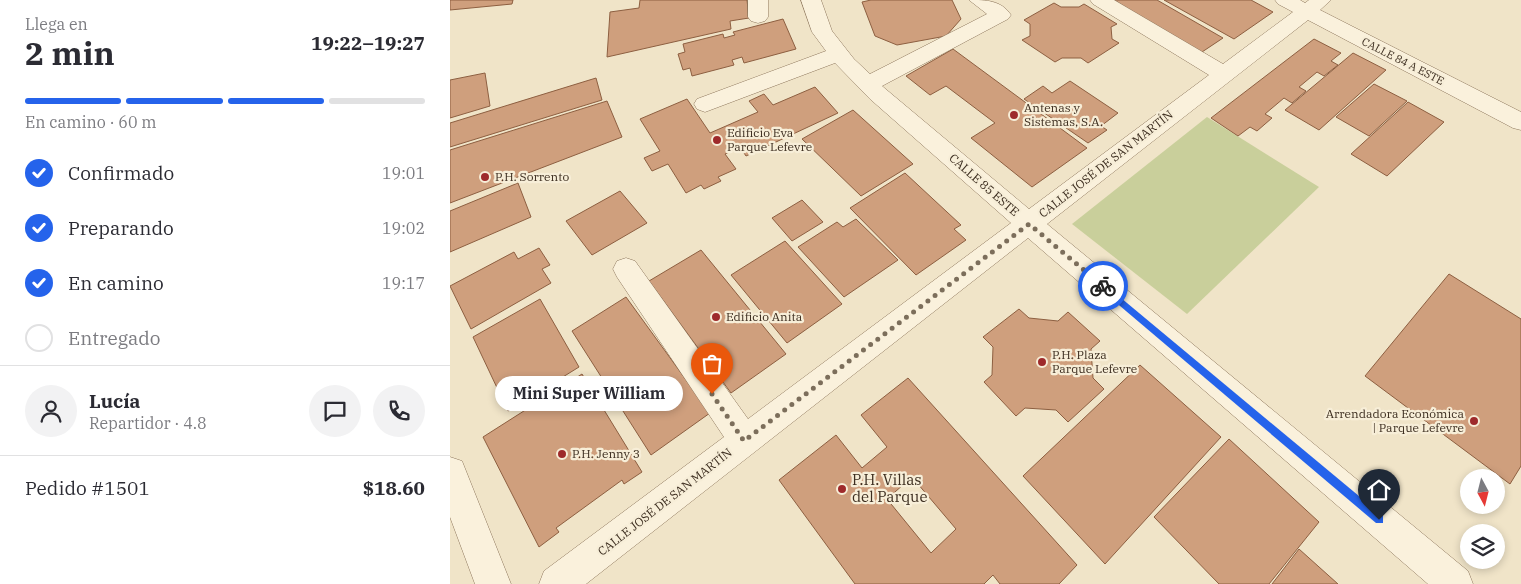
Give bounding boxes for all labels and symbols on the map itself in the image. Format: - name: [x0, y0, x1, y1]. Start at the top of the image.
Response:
- street label: CALLE 84 A ESTE: [1359, 34, 1447, 88]
- place label: Antenas y Sistemas, S.A.: [1024, 100, 1103, 129]
- street label: CALLE JOSÉ DE SAN MARTÍN: [1036, 107, 1176, 221]
- marker: Antenas y Sistemas, S.A.: [1008, 109, 1020, 121]
- place label: Edificio Eva Parque Lefevre: [727, 125, 812, 154]
- marker: Edificio Eva Parque Lefevre: [711, 134, 723, 146]
- street label: CALLE 85 ESTE: [946, 150, 1022, 219]
- place label: P.H. Sorrento: [495, 169, 569, 184]
- marker: P.H. Sorrento: [479, 171, 491, 183]
- courier: [1078, 261, 1128, 311]
- place label: Edificio Anita: [726, 309, 803, 324]
- marker: Edificio Anita: [710, 311, 722, 323]
- pin: [691, 343, 733, 394]
- place label: P.H. Plaza Parque Lefevre: [1052, 347, 1137, 376]
- marker: P.H. Plaza Parque Lefevre: [1036, 356, 1048, 368]
- callout: Mini Super William: [494, 376, 682, 412]
- place label: Arrendadora Económica | Parque Lefevre: [1326, 406, 1464, 435]
- marker: Arrendadora Económica | Parque Lefevre: [1468, 415, 1480, 427]
- street label: CALLE JOSÉ DE SAN MARTÍN: [595, 445, 735, 559]
- place label: P.H. Jenny 3: [572, 446, 640, 461]
- marker: P.H. Jenny 3: [556, 448, 568, 460]
- pin: [1358, 469, 1400, 520]
- north arrow: [1460, 469, 1505, 514]
- place label: P.H. Villas del Parque: [852, 470, 927, 506]
- marker: P.H. Villas del Parque: [836, 483, 848, 495]

